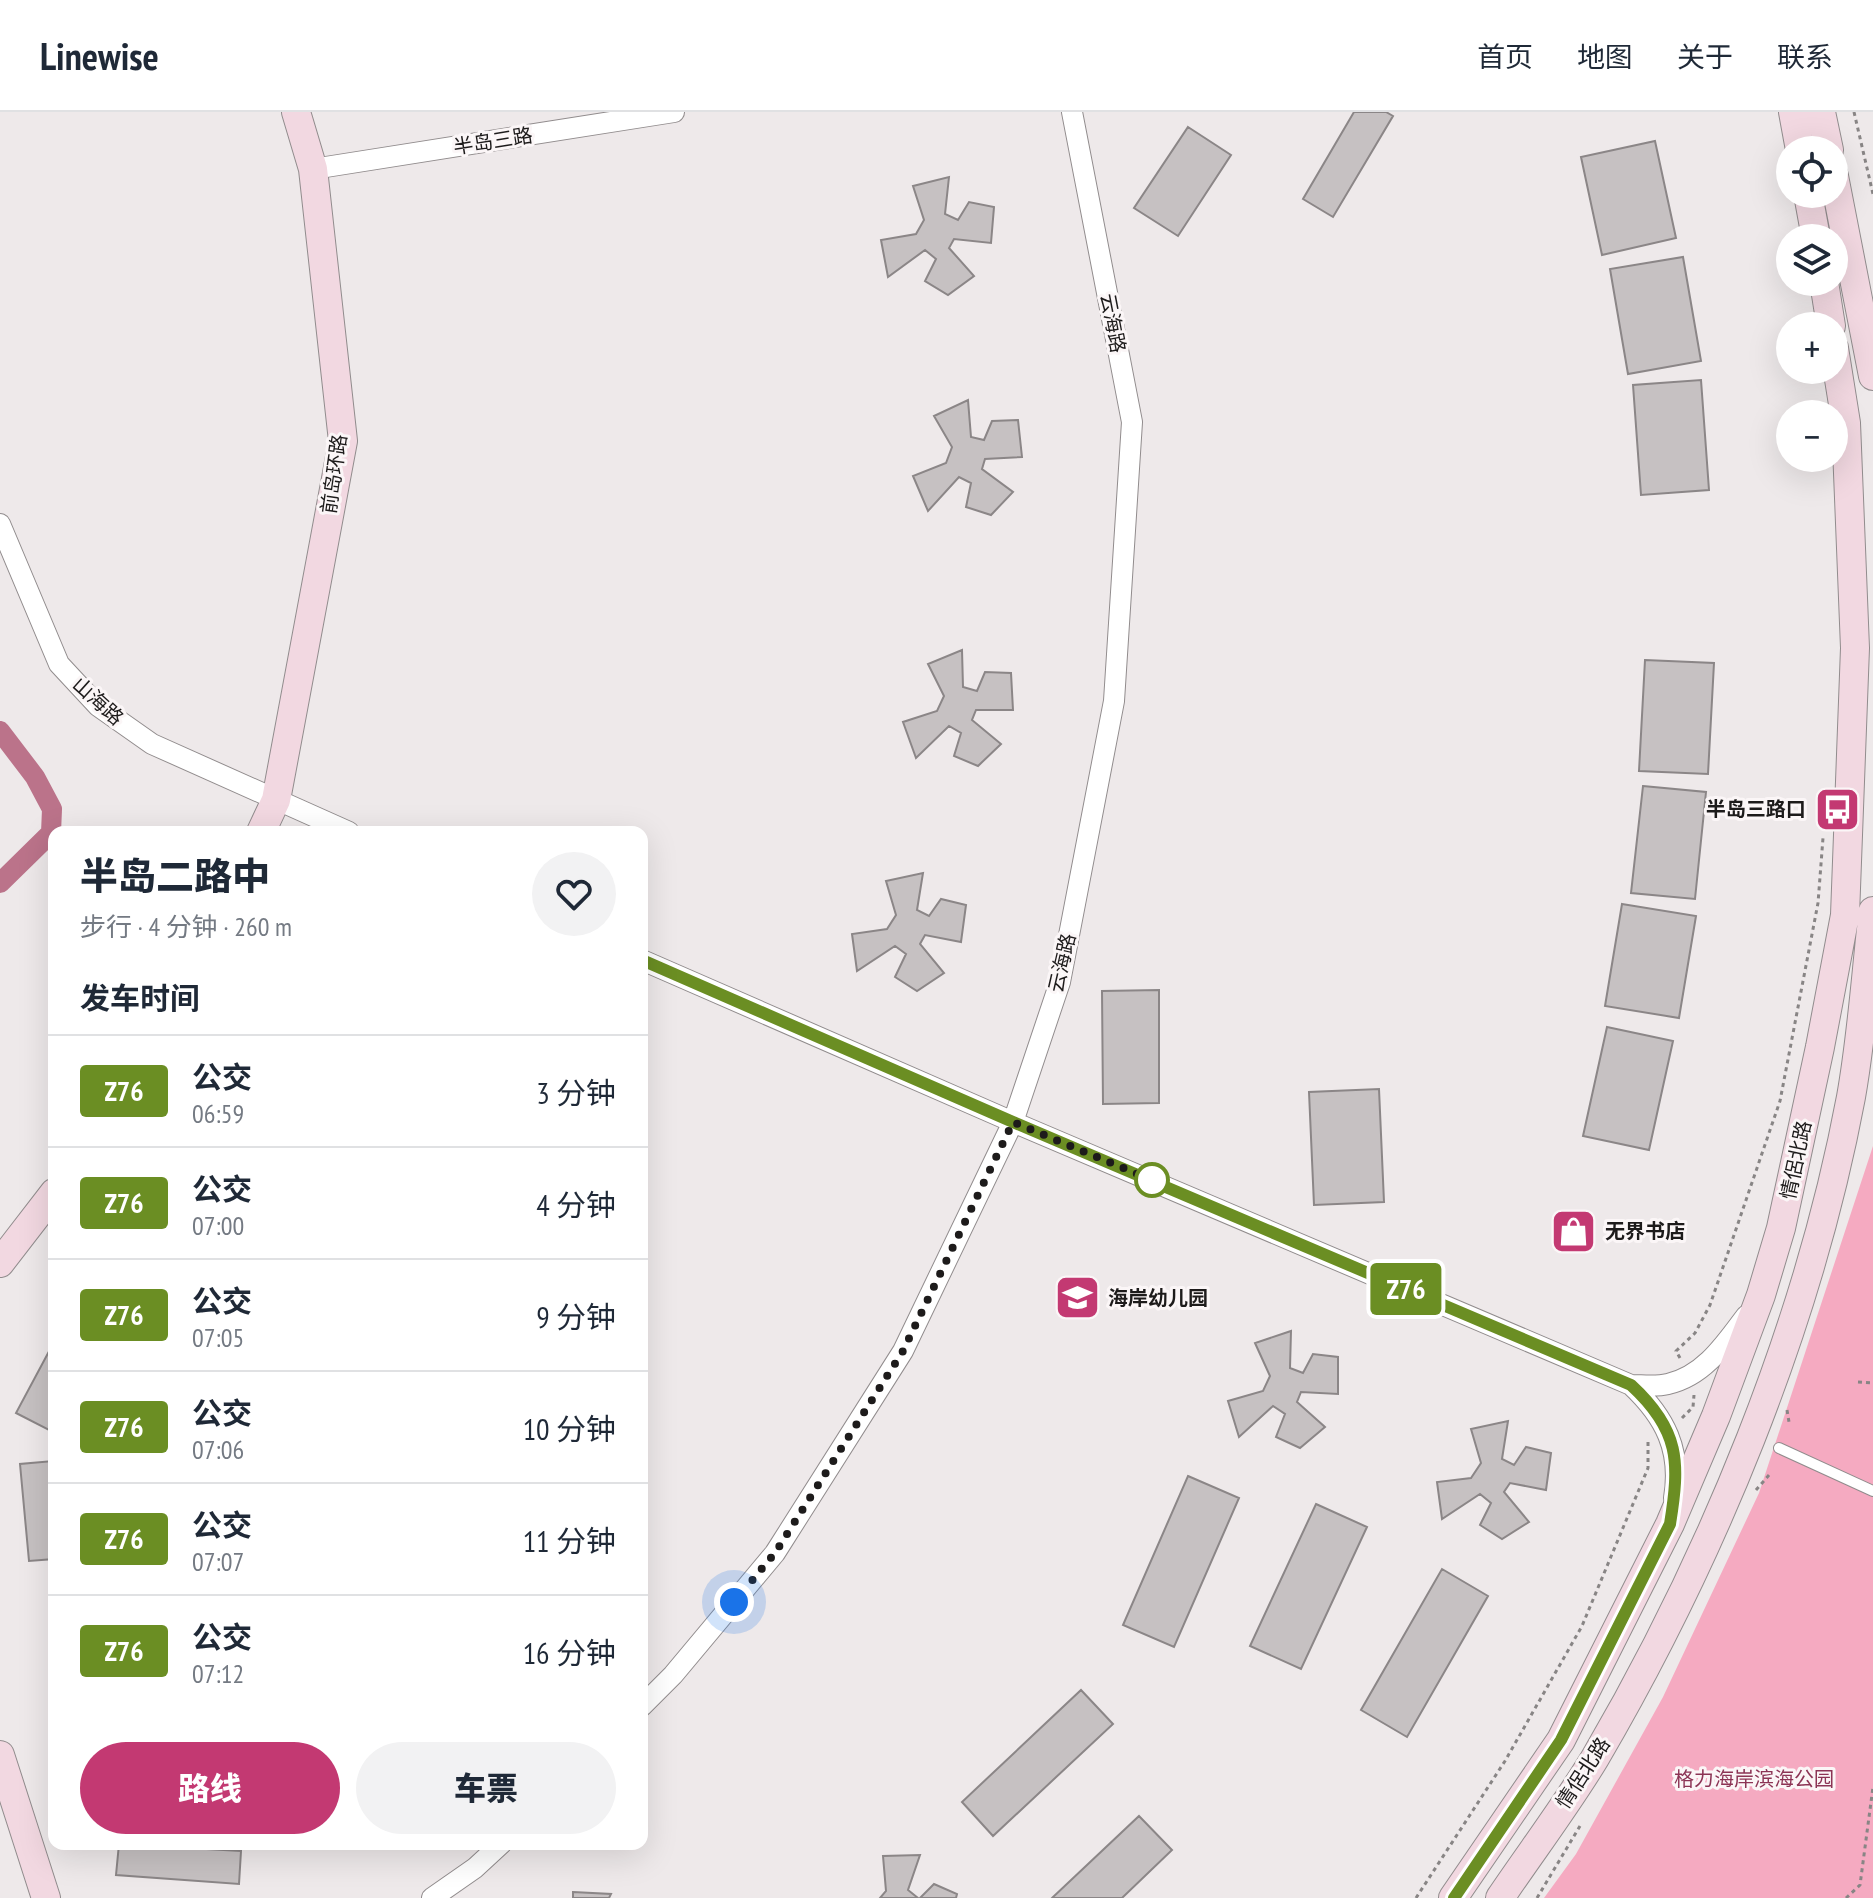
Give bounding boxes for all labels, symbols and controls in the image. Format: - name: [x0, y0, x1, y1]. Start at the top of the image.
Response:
- text: Linewise: [40, 31, 159, 80]
- text: 首页: [1477, 38, 1533, 75]
- text: 地图: [1577, 38, 1633, 75]
- text: 关于: [1677, 38, 1733, 75]
- text: 联系: [1777, 38, 1833, 75]
- street label: 半岛三路: [451, 122, 535, 160]
- map controls: [1776, 136, 1848, 472]
- button: locate: [1776, 136, 1848, 208]
- button: layers: [1776, 224, 1848, 296]
- street label: 云海路: [1095, 291, 1131, 355]
- button: +: [1776, 312, 1848, 384]
- button: −: [1776, 400, 1848, 472]
- street label: 前岛环路: [316, 433, 352, 515]
- street label: 山海路: [67, 671, 129, 731]
- bus stop icon: 半岛三路口: [1813, 785, 1861, 833]
- place label: 半岛三路口: [1706, 796, 1806, 822]
- text: 半岛二路中: [80, 851, 270, 900]
- button: heart: [532, 852, 616, 936]
- text: 步行 · 4 分钟 · 260 m: [80, 910, 292, 943]
- street label: 云海路: [1043, 931, 1081, 995]
- text: 发车时间: [80, 978, 200, 1017]
- text: 公交: [192, 1057, 252, 1096]
- text: Z76: [104, 1072, 144, 1109]
- text: 3 分钟: [536, 1073, 616, 1112]
- text: 06:59: [192, 1097, 244, 1130]
- street label: 情侶北路: [1775, 1118, 1817, 1202]
- unlabelled marker: [1135, 1163, 1169, 1197]
- text: 公交: [192, 1169, 252, 1208]
- text: Z76: [104, 1184, 144, 1221]
- text: 4 分钟: [536, 1185, 616, 1224]
- shop icon: 无界书店: [1550, 1207, 1598, 1255]
- text: 07:00: [192, 1209, 244, 1242]
- place label: 无界书店: [1605, 1218, 1685, 1244]
- line badge: Z76: [1360, 1263, 1452, 1315]
- text: Z76: [1386, 1270, 1426, 1307]
- school or university icon: 海岸幼儿园: [1053, 1274, 1101, 1322]
- text: 公交: [192, 1281, 252, 1320]
- place label: 海岸幼儿园: [1108, 1285, 1208, 1311]
- text: Z76: [104, 1296, 144, 1333]
- text: 9 分钟: [536, 1297, 616, 1336]
- text: 07:05: [192, 1321, 244, 1354]
- text: 公交: [192, 1393, 252, 1432]
- text: Z76: [104, 1408, 144, 1445]
- text: 10 分钟: [523, 1409, 616, 1448]
- text: 07:06: [192, 1433, 244, 1466]
- text: 公交: [192, 1505, 252, 1544]
- text: Z76: [104, 1520, 144, 1557]
- text: 11 分钟: [523, 1521, 616, 1560]
- text: 07:07: [192, 1545, 244, 1578]
- your location: [714, 1582, 754, 1622]
- text: 公交: [192, 1617, 252, 1656]
- text: Z76: [104, 1632, 144, 1669]
- text: 16 分钟: [523, 1633, 616, 1672]
- text: 07:12: [192, 1657, 244, 1690]
- street label: 情侶北路: [1550, 1732, 1616, 1814]
- button: 路线: [80, 1742, 340, 1834]
- button: 车票: [356, 1742, 616, 1834]
- park label: 格力海岸滨海公园: [1674, 1766, 1834, 1792]

